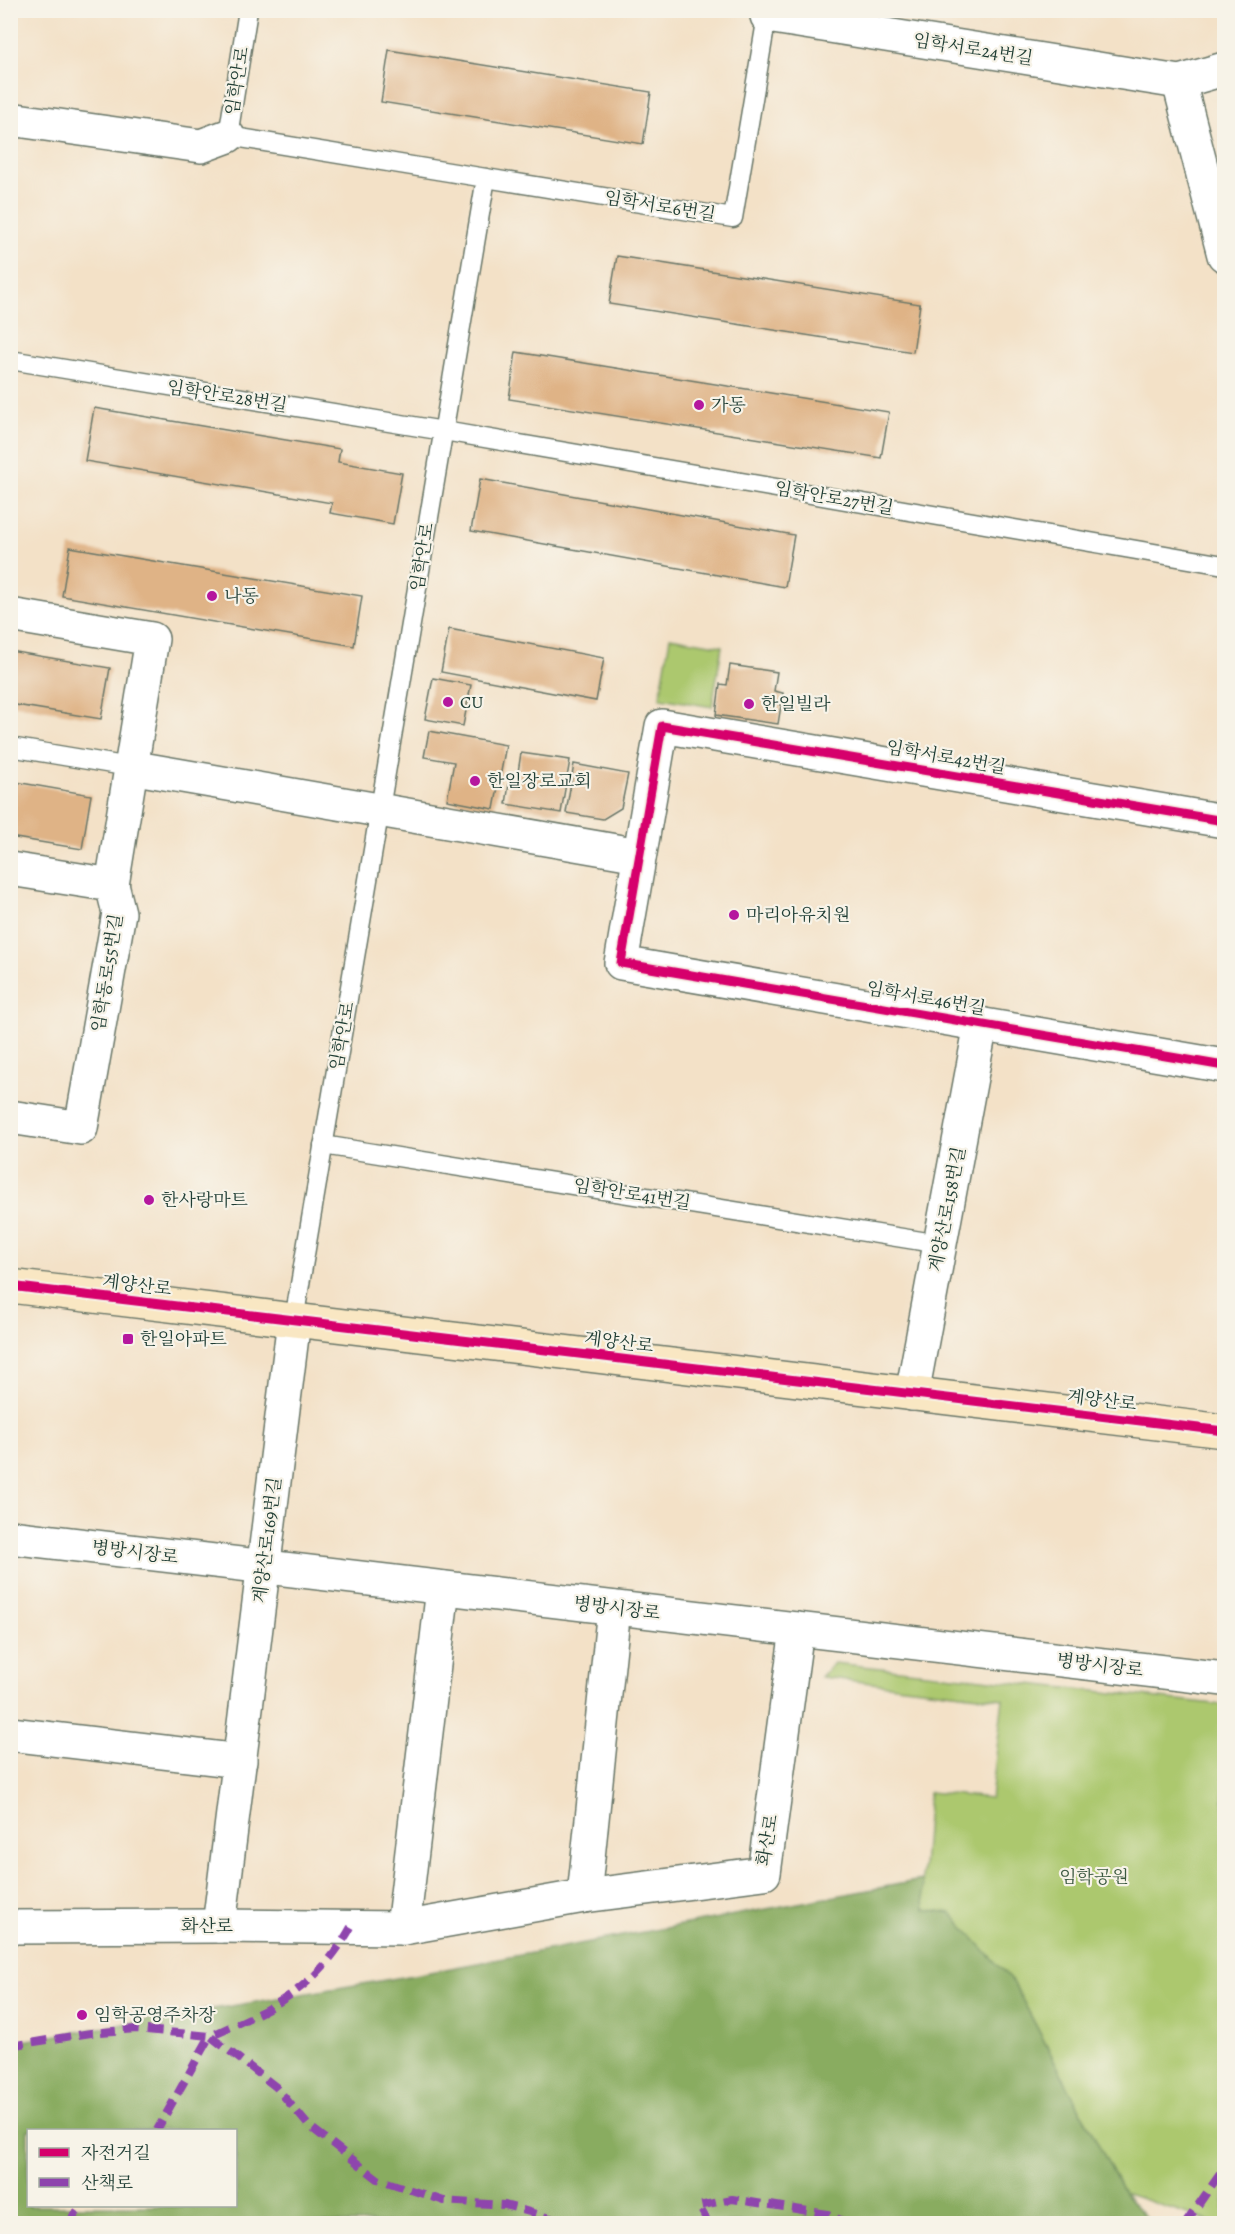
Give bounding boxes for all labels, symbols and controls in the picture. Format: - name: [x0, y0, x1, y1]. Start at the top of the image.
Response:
- street label: 임학서로24번길: [911, 28, 1035, 70]
- street label: 임학안로: [220, 45, 254, 117]
- street label: 임학서로6번길: [602, 185, 718, 227]
- street label: 임학안로28번길: [165, 375, 289, 417]
- place label: 가동: [711, 393, 746, 417]
- marker: 가동: [692, 398, 706, 412]
- street label: 임학안로27번길: [773, 476, 895, 520]
- street label: 임학안로: [405, 521, 439, 593]
- place label: 나동: [224, 584, 259, 608]
- marker: 나동: [205, 589, 219, 603]
- place label: CU: [460, 690, 484, 714]
- place label: 한일빌라: [761, 692, 831, 716]
- marker: CU: [441, 695, 455, 709]
- marker: 한일빌라: [742, 697, 756, 711]
- street label: 임학서로42번길: [884, 735, 1008, 779]
- place label: 한일장로교회: [487, 769, 591, 793]
- marker: 한일장로교회: [468, 774, 482, 788]
- place label: 마리아유치원: [746, 903, 850, 927]
- marker: 마리아유치원: [727, 908, 741, 922]
- street label: 임학동로55번길: [86, 912, 128, 1034]
- street label: 임학서로46번길: [864, 976, 988, 1020]
- street label: 임학안로: [324, 1000, 360, 1072]
- street label: 계양산로158번길: [923, 1144, 971, 1274]
- street label: 임학안로41번길: [572, 1173, 692, 1215]
- place label: 한사랑마트: [161, 1188, 249, 1212]
- marker: 한사랑마트: [142, 1193, 156, 1207]
- street label: 계양산로: [101, 1269, 173, 1301]
- street label: 계양산로: [583, 1326, 655, 1358]
- place label: 한일아파트: [140, 1327, 228, 1351]
- marker: 한일아파트: [121, 1332, 135, 1346]
- street label: 계양산로: [1066, 1384, 1138, 1416]
- street label: 계양산로169번길: [247, 1476, 287, 1604]
- street label: 병방시장로: [90, 1535, 180, 1569]
- street label: 병방시장로: [572, 1591, 662, 1625]
- street label: 병방시장로: [1055, 1648, 1145, 1682]
- street label: 화산로: [751, 1812, 783, 1868]
- park label: 임학공원: [1059, 1865, 1129, 1889]
- street label: 화산로: [181, 1914, 233, 1938]
- place label: 임학공영주차장: [94, 2003, 216, 2027]
- marker: 임학공영주차장: [75, 2008, 89, 2022]
- legend: [27, 2129, 237, 2207]
- text: 자전거길: [81, 2141, 151, 2165]
- text: 산책로: [81, 2171, 133, 2195]

